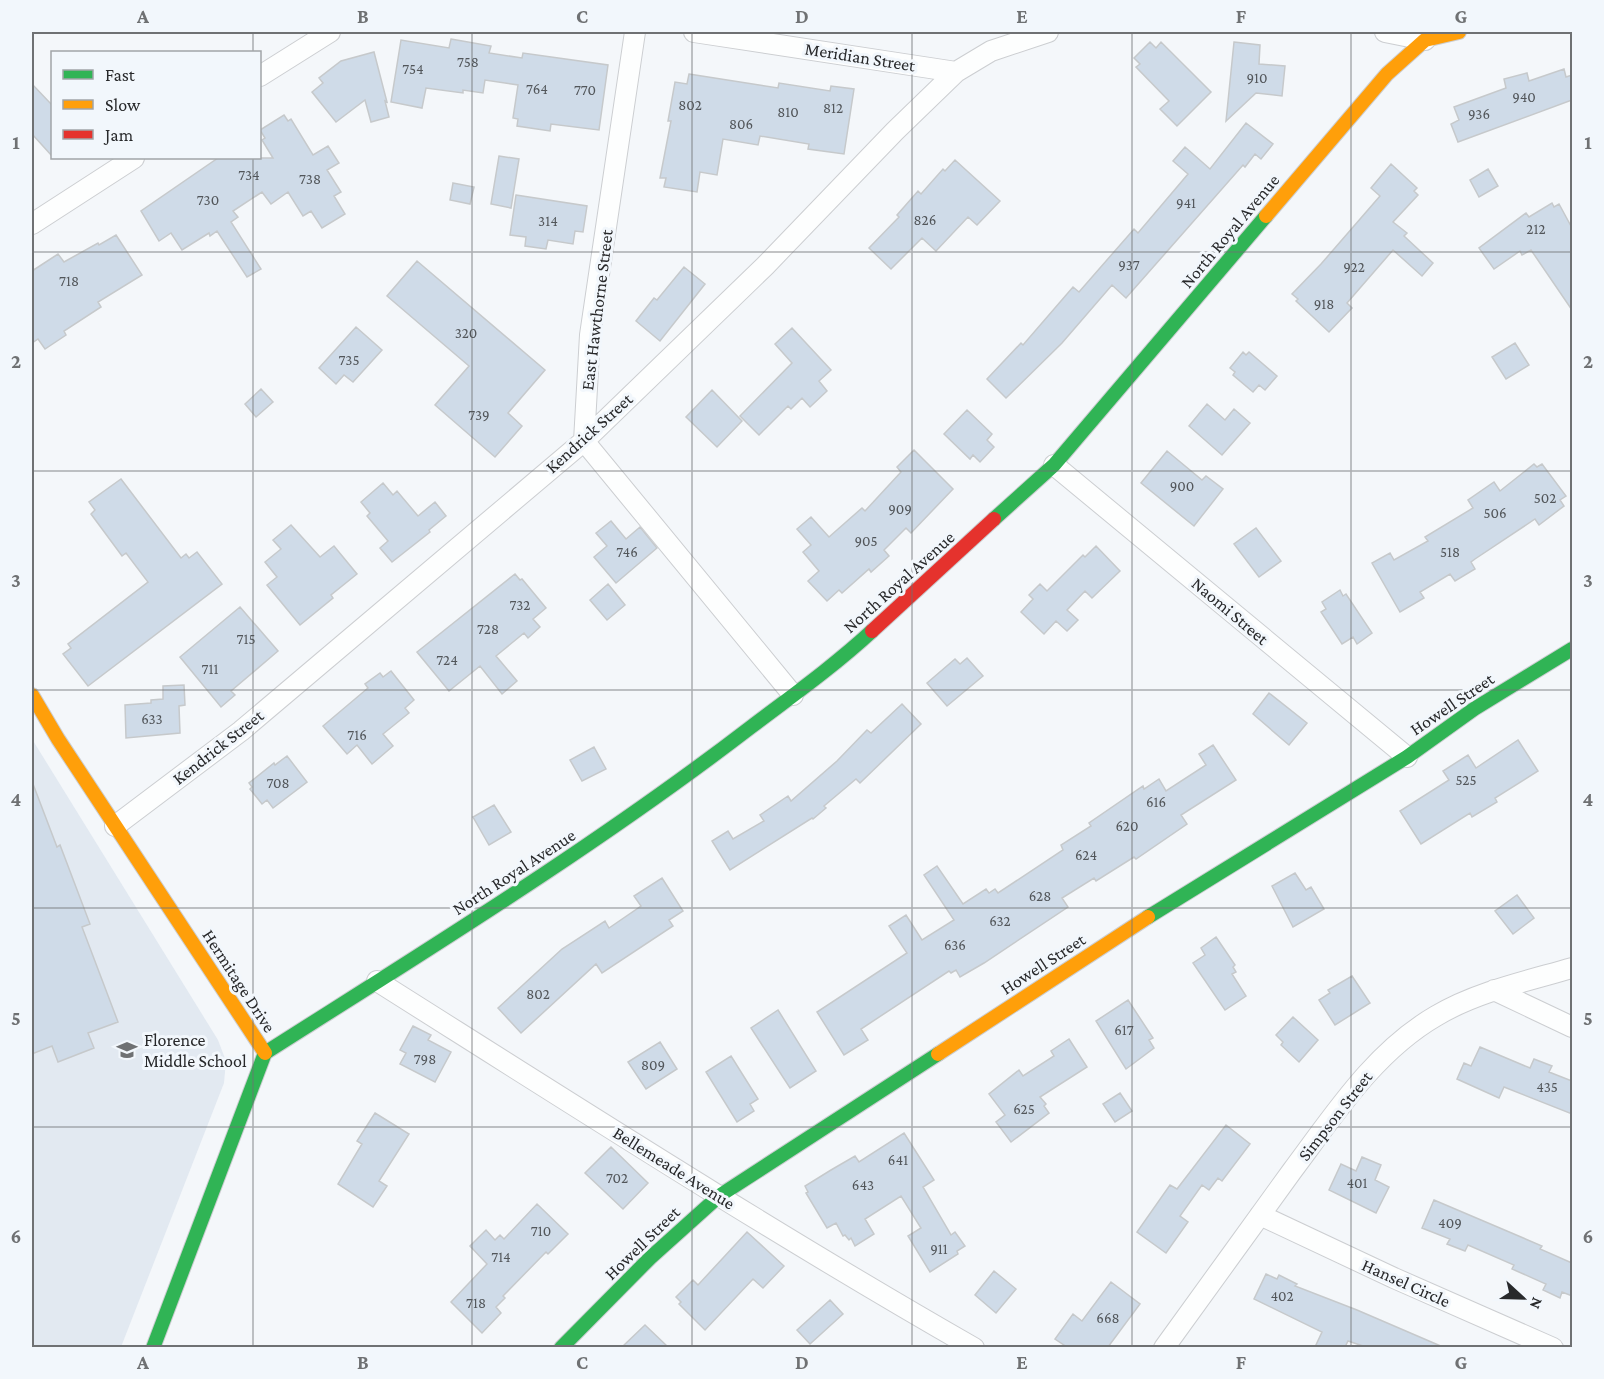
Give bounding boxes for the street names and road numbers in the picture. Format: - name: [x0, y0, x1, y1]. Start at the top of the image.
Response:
- street label: Meridian Street: [803, 38, 918, 76]
- street label: North Royal Avenue: [1177, 170, 1283, 292]
- street label: East Hawthorne Street: [577, 227, 617, 392]
- street label: Kendrick Street: [542, 388, 637, 477]
- street label: North Royal Avenue: [839, 527, 959, 637]
- street label: Naomi Street: [1188, 573, 1273, 649]
- street label: Howell Street: [1406, 668, 1499, 739]
- street label: Kendrick Street: [169, 705, 268, 789]
- street label: North Royal Avenue: [449, 825, 579, 919]
- street label: Hermitage Drive: [198, 926, 280, 1036]
- street label: Howell Street: [997, 929, 1090, 999]
- street label: Simpson Street: [1294, 1066, 1377, 1165]
- street label: Bellemeade Avenue: [610, 1123, 739, 1214]
- street label: Howell Street: [600, 1201, 684, 1284]
- street label: Hansel Circle: [1359, 1255, 1453, 1311]

